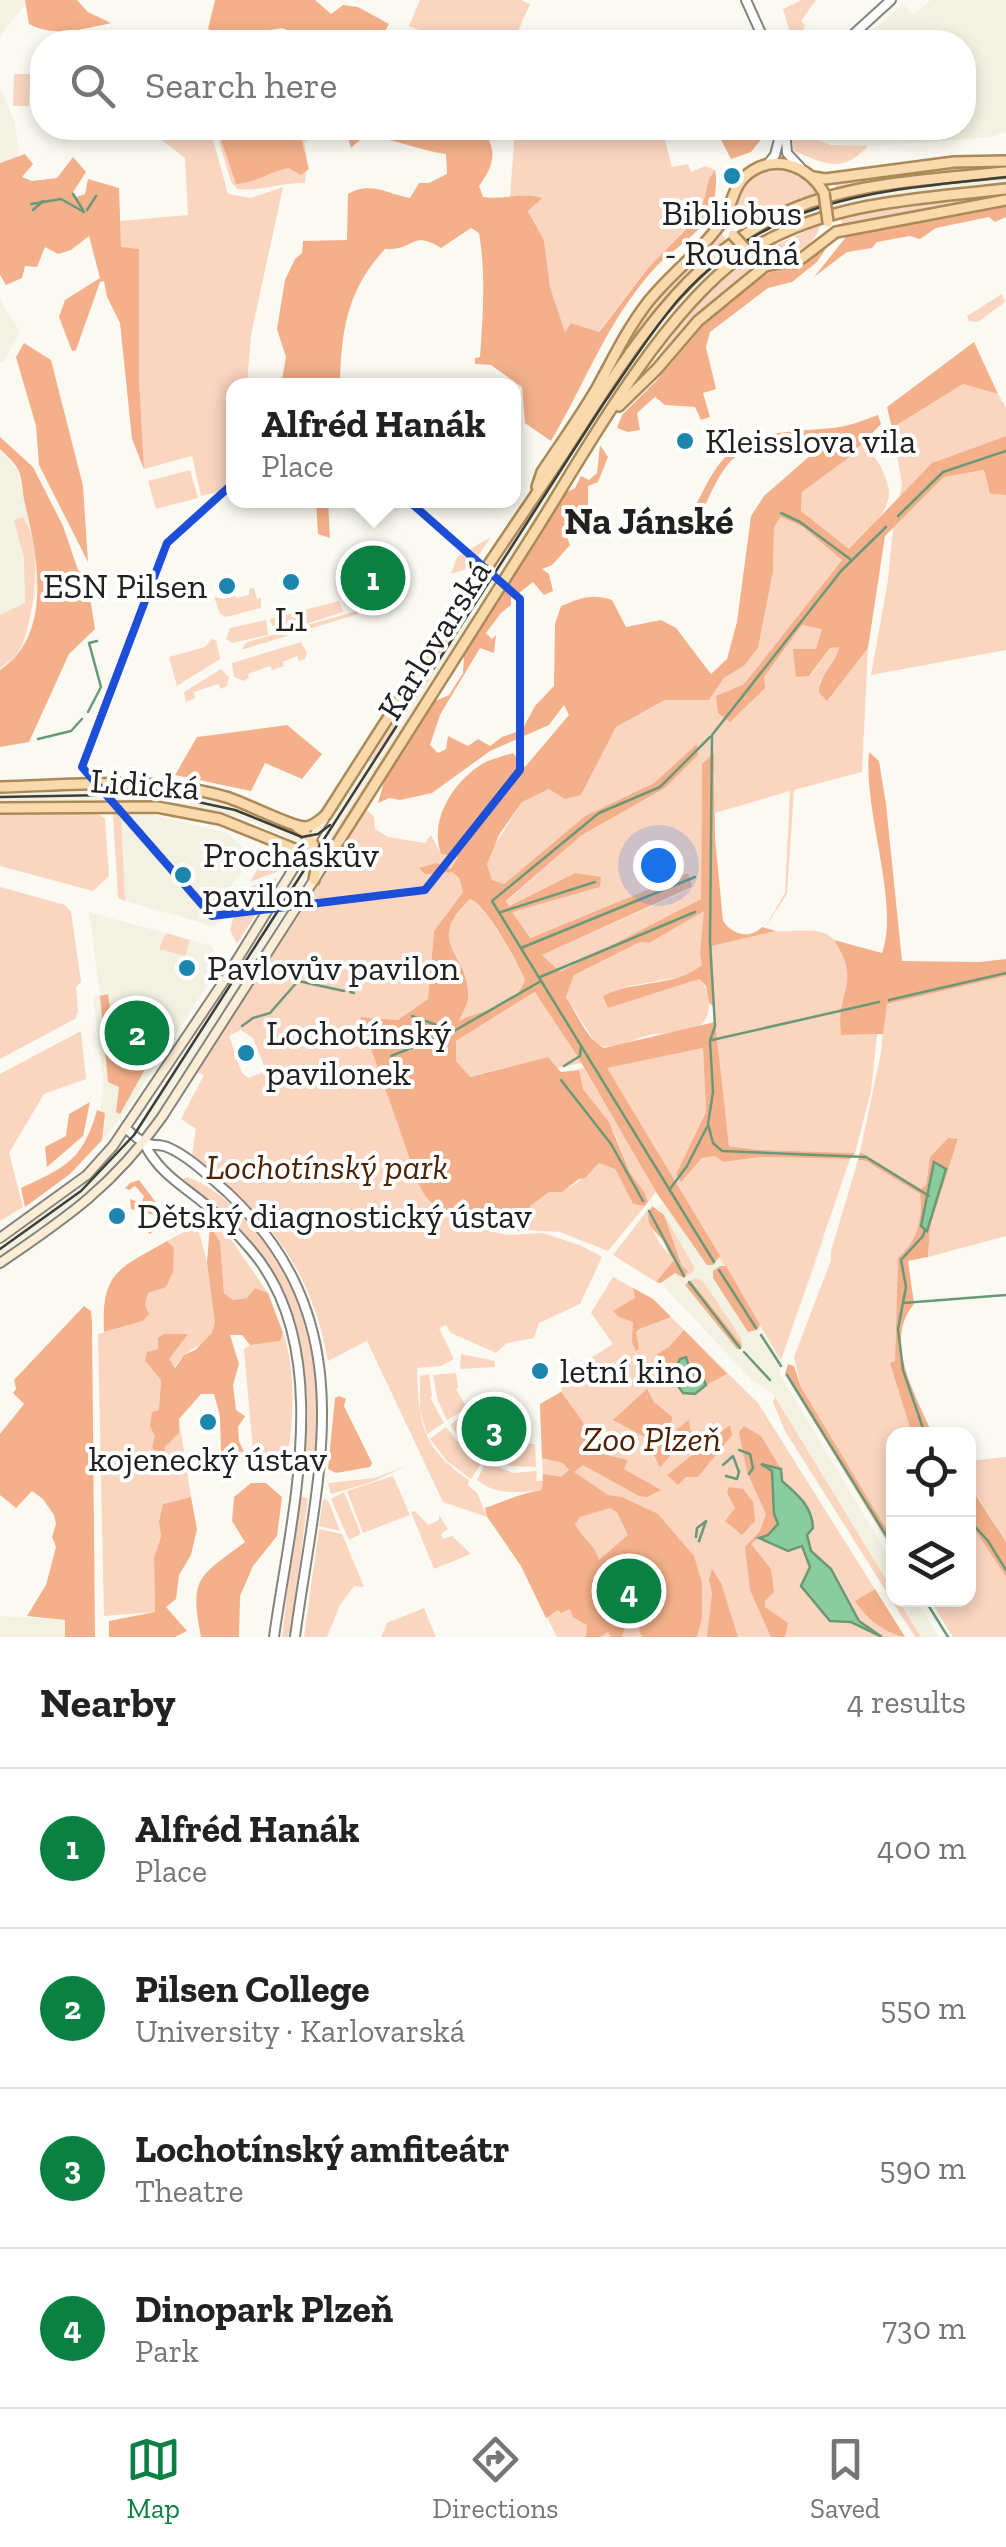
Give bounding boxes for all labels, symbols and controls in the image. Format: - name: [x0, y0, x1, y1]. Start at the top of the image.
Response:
- search box: [30, 30, 976, 140]
- icon: search: [65, 58, 120, 113]
- text: Search here: [145, 62, 337, 108]
- marker: Bibliobus - Roudná: [721, 165, 743, 187]
- place label: Bibliobus - Roudná: [662, 192, 802, 274]
- popup: [226, 378, 521, 508]
- text: Alfréd Hanák: [261, 401, 486, 447]
- place label: Kleisslova vila: [705, 420, 916, 462]
- marker: Kleisslova vila: [674, 430, 696, 452]
- text: Place: [261, 447, 333, 485]
- district label: Na Jánské: [564, 498, 734, 544]
- pin: 1: [340, 540, 406, 616]
- street label: Karlovarská: [368, 552, 500, 728]
- place label: ESN Pilsen: [43, 565, 207, 607]
- marker: L1: [280, 571, 302, 593]
- marker: ESN Pilsen: [216, 575, 238, 597]
- place label: L1: [275, 598, 307, 640]
- street label: Lidická: [89, 759, 201, 809]
- place label: Procháskův pavilon: [203, 834, 379, 916]
- your location: [633, 840, 684, 891]
- marker: Procháskův pavilon: [172, 864, 194, 886]
- place label: Pavlovův pavilon: [207, 947, 459, 989]
- marker: Pavlovův pavilon: [176, 957, 198, 979]
- pin: 2: [104, 996, 170, 1070]
- place label: Lochotínský pavilonek: [266, 1012, 451, 1094]
- marker: Lochotínský pavilonek: [235, 1042, 257, 1064]
- park label: Lochotínský park: [206, 1146, 448, 1188]
- place label: Dětský diagnostický ústav: [137, 1195, 532, 1237]
- marker: Dětský diagnostický ústav: [106, 1205, 128, 1227]
- place label: letní kino: [560, 1350, 703, 1392]
- marker: letní kino: [529, 1360, 551, 1382]
- pin: 3: [462, 1392, 526, 1466]
- marker: kojenecký ústav: [197, 1411, 219, 1433]
- park label: Zoo Plzeň: [583, 1418, 721, 1460]
- map controls: [886, 1427, 976, 1607]
- button: locate: [886, 1427, 976, 1517]
- place label: kojenecký ústav: [89, 1438, 328, 1480]
- button: layers: [886, 1517, 976, 1607]
- pin: 4: [596, 1554, 662, 1628]
- text: Nearby: [40, 1677, 176, 1728]
- text: 4 results: [847, 1683, 966, 1721]
- text: Alfréd Hanák: [135, 1806, 359, 1852]
- text: 1: [66, 1829, 79, 1867]
- text: 400 m: [877, 1829, 966, 1867]
- text: Place: [135, 1852, 207, 1890]
- text: Pilsen College: [135, 1966, 370, 2012]
- text: 2: [64, 1989, 81, 2027]
- text: 550 m: [880, 1989, 966, 2027]
- text: University · Karlovarská: [135, 2012, 465, 2050]
- text: Lochotínský amfiteátr: [135, 2126, 510, 2172]
- text: 3: [64, 2149, 81, 2187]
- text: 590 m: [879, 2149, 966, 2187]
- text: Theatre: [135, 2172, 244, 2210]
- text: Dinopark Plzeň: [135, 2286, 393, 2332]
- text: 4: [63, 2309, 82, 2347]
- text: 730 m: [882, 2309, 966, 2347]
- text: Park: [135, 2332, 199, 2370]
- tab: Map: [126, 2432, 181, 2525]
- tab: Directions: [432, 2432, 559, 2525]
- tab: Saved: [810, 2432, 880, 2525]

